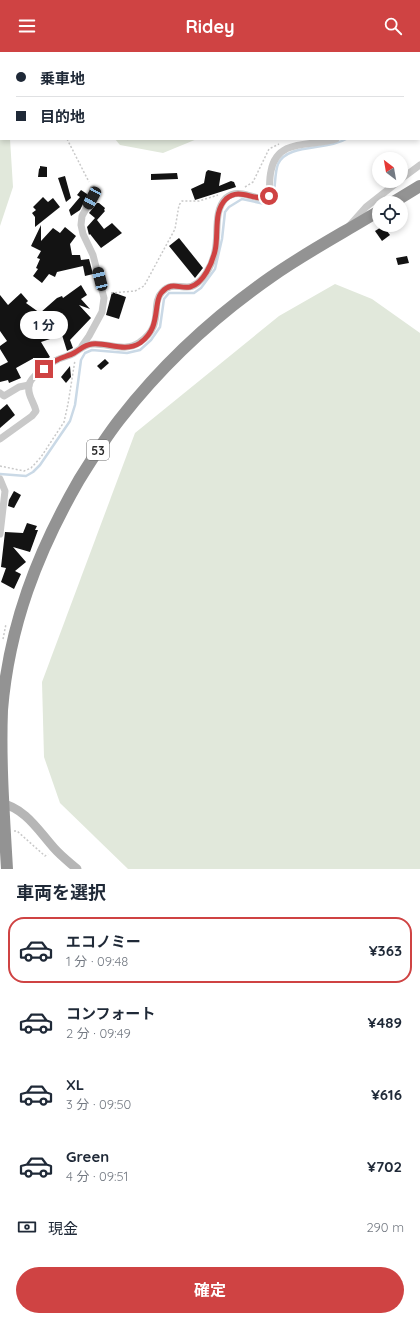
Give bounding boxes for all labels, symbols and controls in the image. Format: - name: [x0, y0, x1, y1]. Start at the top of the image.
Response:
- icon: menu: [16, 15, 38, 37]
- text: Ridey: [185, 15, 235, 38]
- icon: search: [382, 15, 404, 37]
- text: 乗車地: [40, 69, 85, 88]
- text: 目的地: [40, 107, 85, 126]
- north arrow: [372, 152, 408, 188]
- map controls: [372, 152, 408, 232]
- car: [81, 185, 103, 211]
- route start: [260, 187, 278, 205]
- button: locate: [372, 196, 408, 232]
- car: [91, 266, 109, 292]
- callout: 1 分: [20, 311, 68, 339]
- text: 1 分: [33, 317, 55, 333]
- route end: [35, 360, 53, 378]
- road number: 53: [87, 440, 109, 460]
- text: 車両を選択: [16, 881, 106, 904]
- icon: car: [18, 932, 54, 968]
- text: エコノミー: [66, 932, 141, 951]
- text: ¥363: [369, 941, 402, 960]
- text: 1 分 · 09:48: [66, 953, 128, 969]
- icon: car: [18, 1004, 54, 1040]
- text: コンフォート: [66, 1004, 156, 1023]
- text: ¥489: [367, 1013, 402, 1032]
- text: 2 分 · 09:49: [66, 1025, 131, 1041]
- text: XL: [66, 1075, 84, 1094]
- icon: car: [18, 1076, 54, 1112]
- text: ¥616: [371, 1085, 402, 1104]
- text: 3 分 · 09:50: [66, 1096, 131, 1112]
- text: Green: [66, 1147, 109, 1166]
- icon: car: [18, 1148, 54, 1184]
- text: ¥702: [367, 1157, 402, 1176]
- text: 4 分 · 09:51: [66, 1168, 128, 1184]
- icon: cash: [16, 1216, 38, 1238]
- text: 現金: [48, 1219, 78, 1238]
- text: 290 m: [366, 1219, 404, 1235]
- button: 確定: [16, 1267, 404, 1313]

